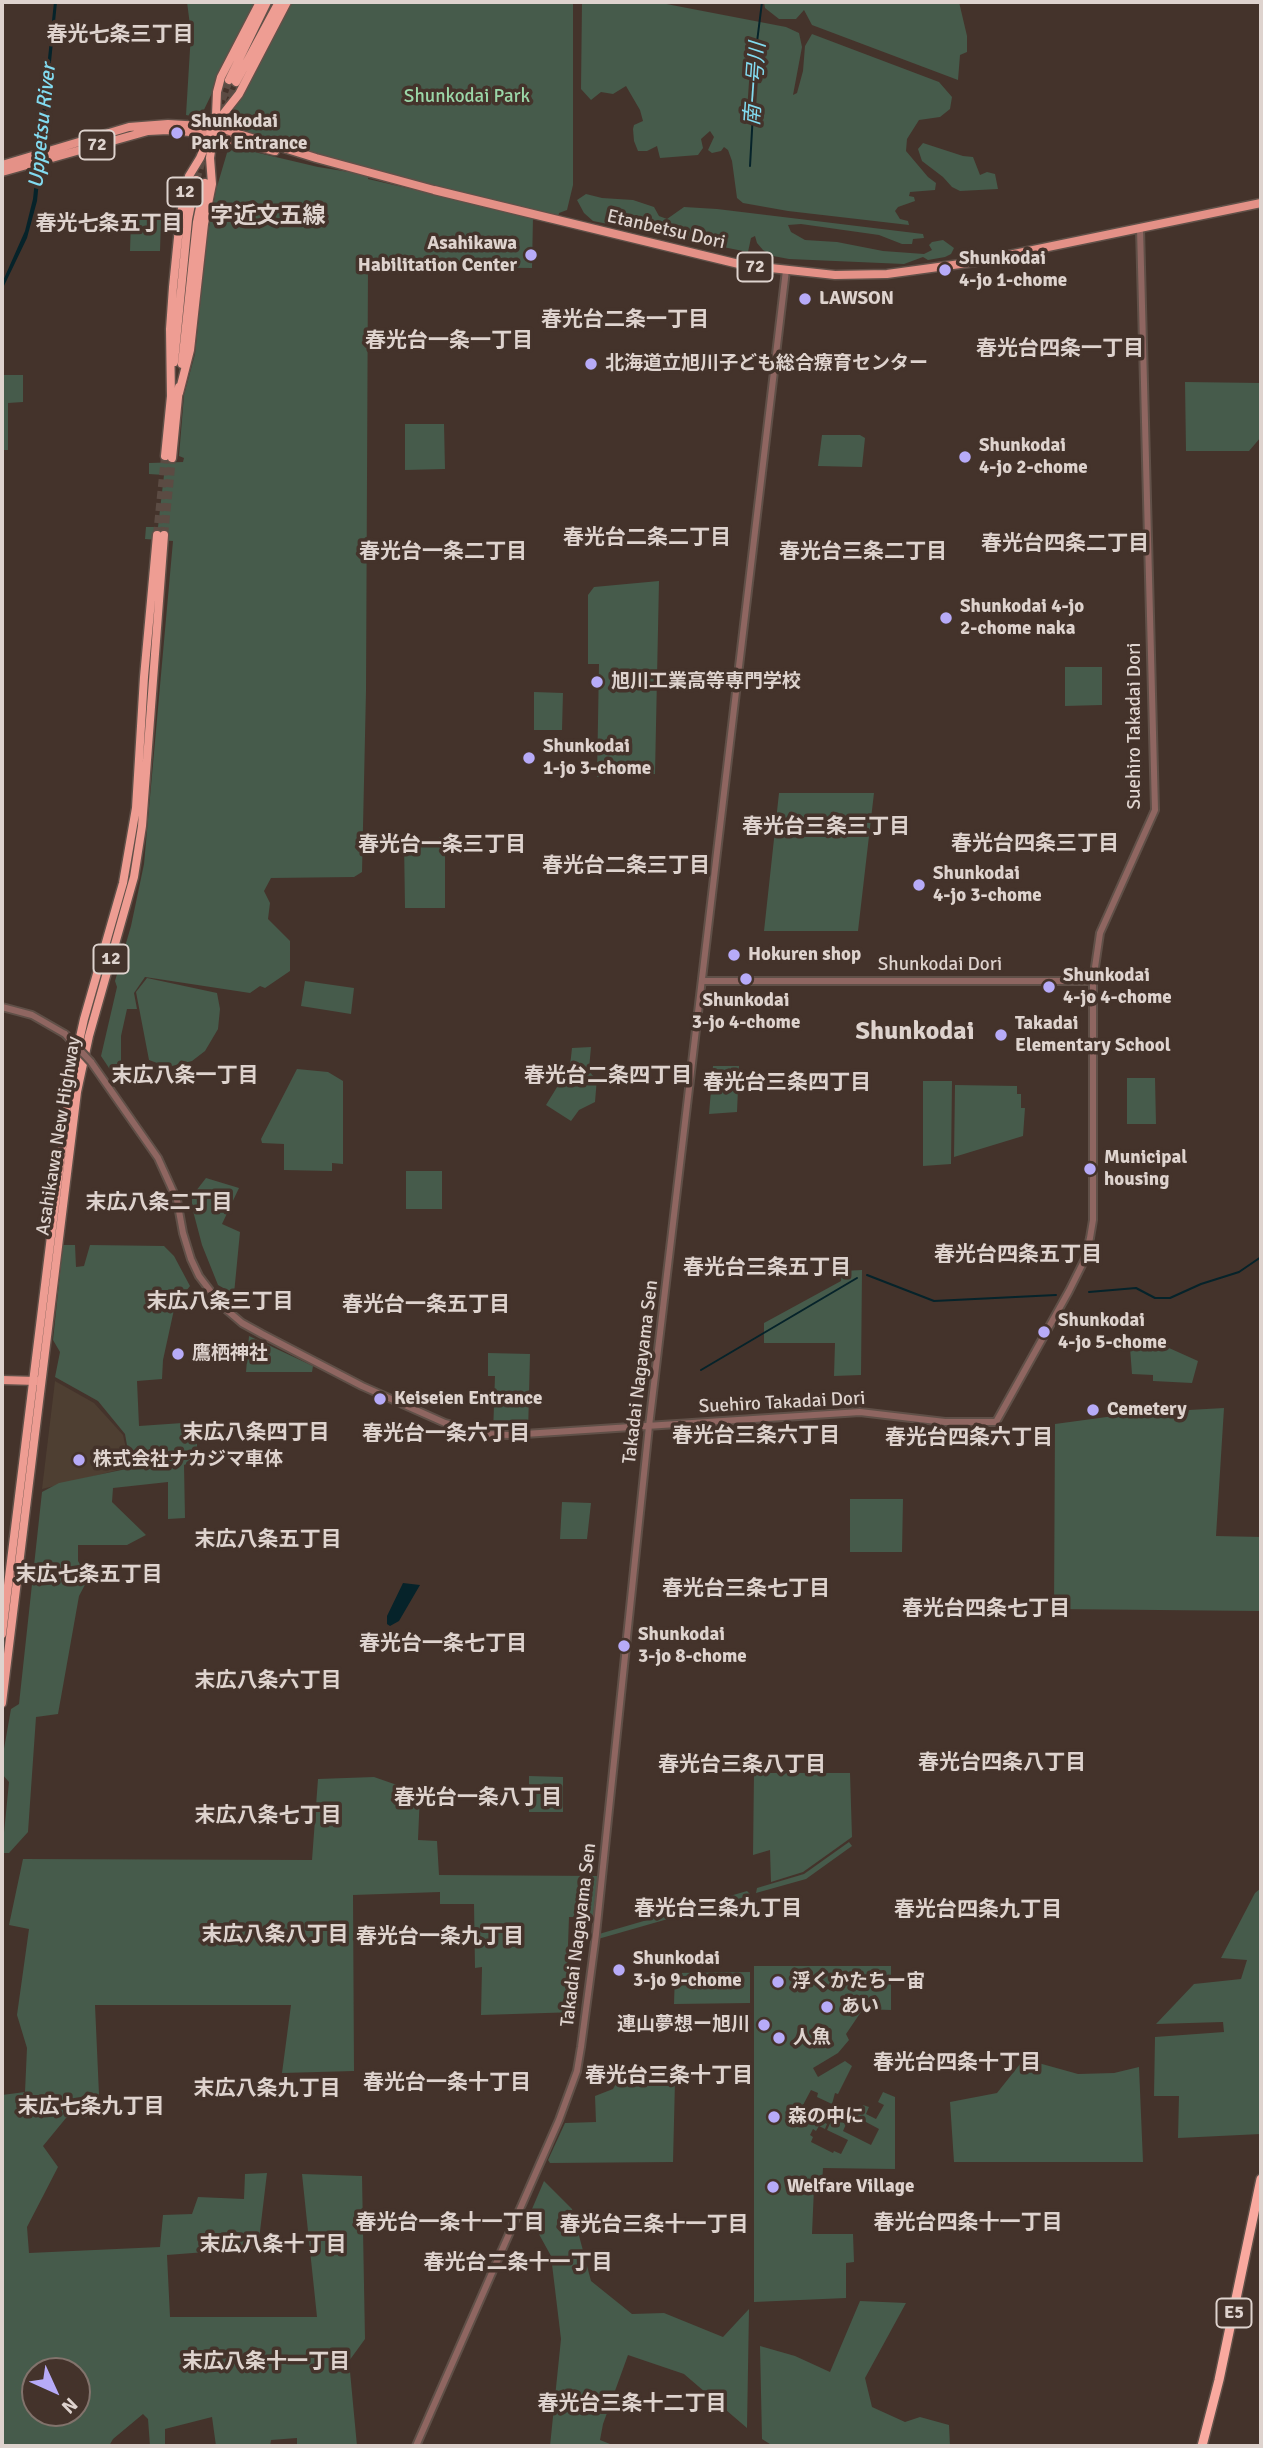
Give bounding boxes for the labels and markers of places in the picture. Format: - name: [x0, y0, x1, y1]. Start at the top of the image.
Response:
- place label: Shunkodai Park Entrance: [191, 111, 307, 155]
- marker: Shunkodai Park Entrance: [169, 125, 185, 141]
- place label: Asahikawa Habilitation Center: [358, 233, 517, 277]
- marker: Asahikawa Habilitation Center: [523, 247, 539, 263]
- place label: Shunkodai 4-jo 1-chome: [959, 248, 1067, 292]
- marker: Shunkodai 4-jo 1-chome: [937, 262, 953, 278]
- place label: LAWSON: [819, 288, 894, 310]
- marker: LAWSON: [797, 291, 813, 307]
- place label: 北海道立旭川子ども総合療育センター: [605, 353, 928, 375]
- marker: 北海道立旭川子ども総合療育センター: [583, 356, 599, 372]
- place label: Shunkodai 4-jo 2-chome: [979, 435, 1088, 479]
- marker: Shunkodai 4-jo 2-chome: [957, 449, 973, 465]
- place label: Shunkodai 4-jo 2-chome naka: [960, 596, 1084, 640]
- marker: Shunkodai 4-jo 2-chome naka: [938, 610, 954, 626]
- place label: 旭川工業高等専門学校: [611, 671, 801, 693]
- marker: 旭川工業高等専門学校: [589, 674, 605, 690]
- place label: Shunkodai 1-jo 3-chome: [543, 736, 651, 780]
- marker: Shunkodai 1-jo 3-chome: [521, 750, 537, 766]
- place label: Shunkodai 4-jo 3-chome: [933, 863, 1042, 907]
- marker: Shunkodai 4-jo 3-chome: [911, 877, 927, 893]
- place label: Hokuren shop: [748, 944, 861, 966]
- marker: Hokuren shop: [726, 947, 742, 963]
- place label: Shunkodai 4-jo 4-chome: [1063, 965, 1172, 1009]
- marker: Shunkodai 3-jo 4-chome: [738, 971, 754, 987]
- marker: Shunkodai 4-jo 4-chome: [1041, 979, 1057, 995]
- place label: Shunkodai 3-jo 4-chome: [692, 990, 800, 1034]
- place label: Takadai Elementary School: [1015, 1013, 1171, 1057]
- marker: Takadai Elementary School: [993, 1027, 1009, 1043]
- place label: Municipal housing: [1104, 1147, 1187, 1191]
- marker: Municipal housing: [1082, 1161, 1098, 1177]
- place label: Shunkodai 4-jo 5-chome: [1058, 1310, 1167, 1354]
- marker: Shunkodai 4-jo 5-chome: [1036, 1324, 1052, 1340]
- place label: 鷹栖神社: [192, 1343, 268, 1365]
- marker: 鷹栖神社: [170, 1346, 186, 1362]
- place label: Keiseien Entrance: [394, 1388, 542, 1410]
- marker: Keiseien Entrance: [372, 1391, 388, 1407]
- place label: Cemetery: [1107, 1399, 1187, 1421]
- marker: Cemetery: [1085, 1402, 1101, 1418]
- place label: 株式会社ナカジマ車体: [93, 1449, 283, 1471]
- marker: 株式会社ナカジマ車体: [71, 1452, 87, 1468]
- place label: Shunkodai 3-jo 8-chome: [638, 1624, 747, 1668]
- marker: Shunkodai 3-jo 8-chome: [616, 1638, 632, 1654]
- place label: Shunkodai 3-jo 9-chome: [633, 1948, 742, 1992]
- marker: Shunkodai 3-jo 9-chome: [611, 1962, 627, 1978]
- place label: 浮くかたちー宙: [792, 1971, 925, 1993]
- marker: 浮くかたちー宙: [770, 1974, 786, 1990]
- place label: あい: [841, 1996, 879, 2018]
- marker: あい: [819, 1999, 835, 2015]
- place label: 連山夢想ー旭川: [617, 2014, 750, 2036]
- marker: 連山夢想ー旭川: [756, 2017, 772, 2033]
- place label: 人魚: [793, 2027, 831, 2049]
- marker: 人魚: [771, 2030, 787, 2046]
- place label: 森の中に: [788, 2106, 864, 2128]
- marker: 森の中に: [766, 2109, 782, 2125]
- place label: Welfare Village: [787, 2176, 914, 2198]
- marker: Welfare Village: [765, 2179, 781, 2195]

